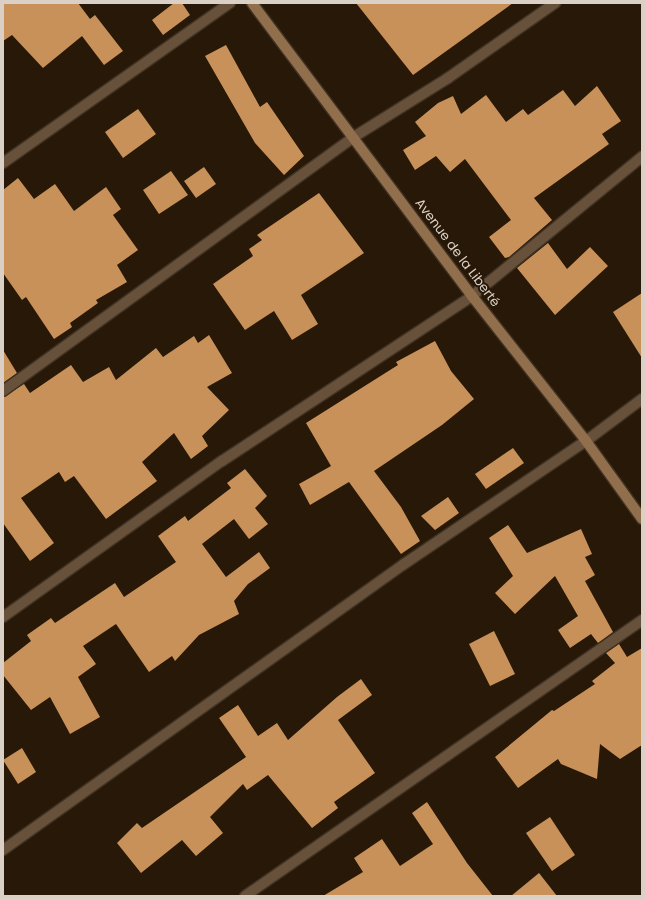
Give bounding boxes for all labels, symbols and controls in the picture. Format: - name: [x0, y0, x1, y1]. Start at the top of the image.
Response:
- street label: Avenue de la Liberté: [411, 196, 503, 310]

